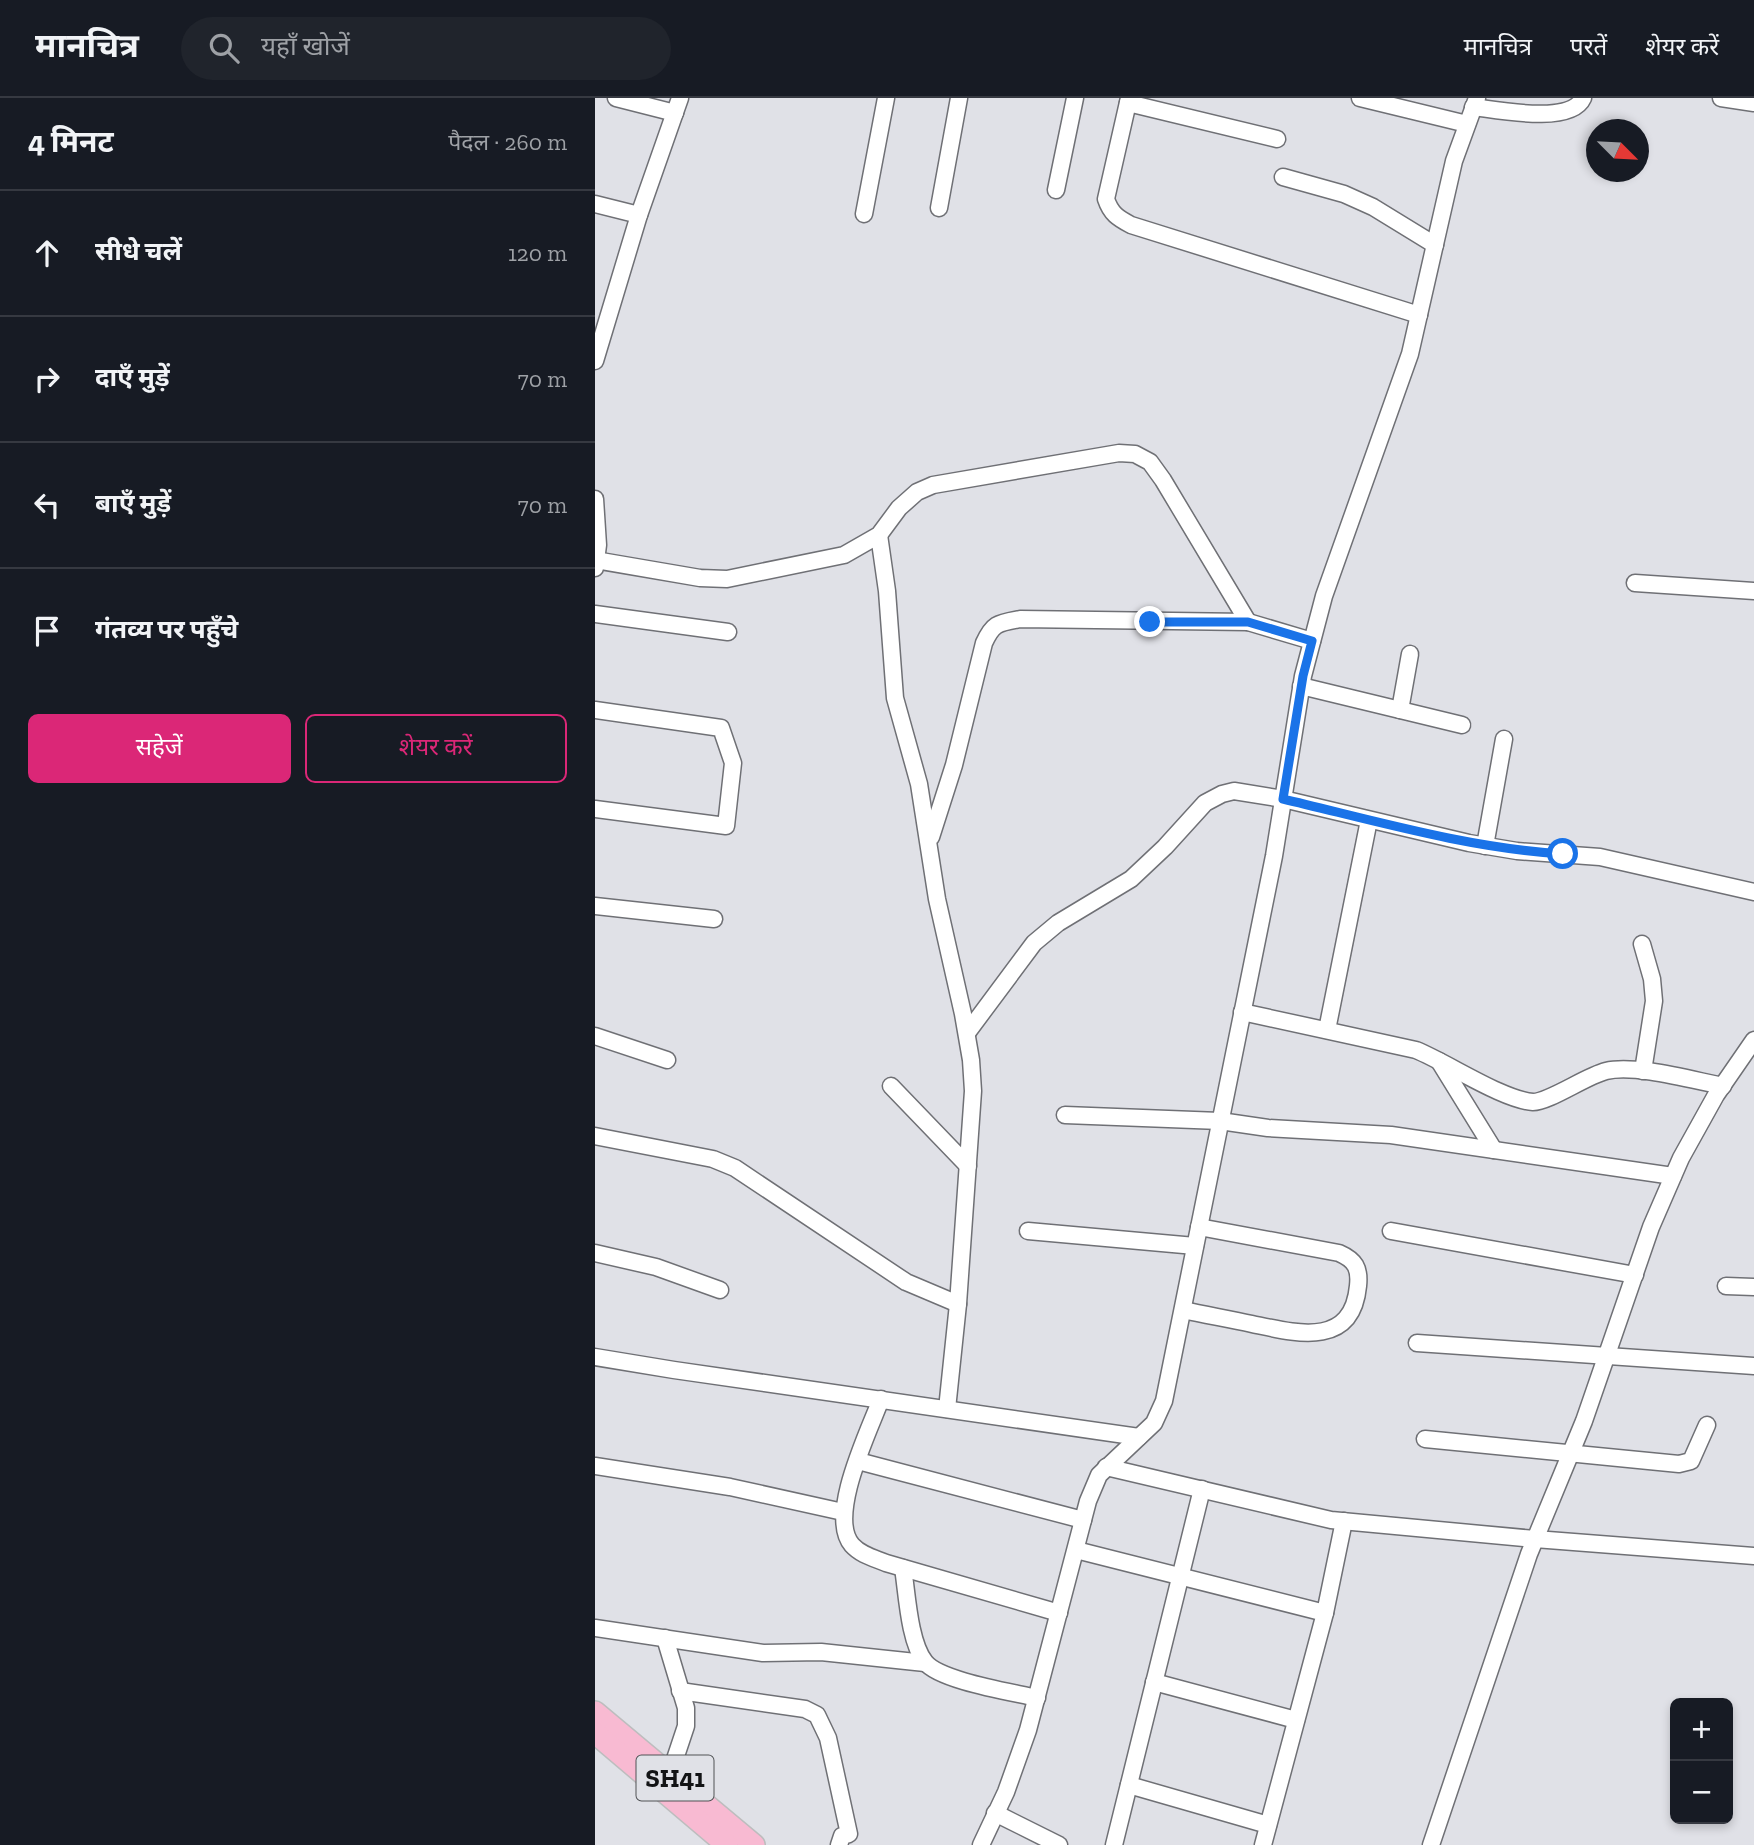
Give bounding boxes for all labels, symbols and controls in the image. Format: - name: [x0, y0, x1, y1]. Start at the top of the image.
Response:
- search box: [181, 17, 671, 80]
- text: मानचित्र: [35, 26, 139, 65]
- icon: search: [205, 29, 243, 67]
- text: यहाँ खोजें: [261, 30, 350, 62]
- text: मानचित्र: [1464, 32, 1532, 61]
- text: परतें: [1570, 32, 1607, 61]
- text: शेयर करें: [1645, 32, 1719, 61]
- north arrow: [1586, 119, 1649, 182]
- text: 4 मिनट: [28, 124, 114, 160]
- text: पैदल · 260 m: [448, 128, 567, 156]
- icon: ahead: [28, 234, 66, 272]
- text: सीधे चलें: [95, 235, 182, 267]
- text: 120 m: [508, 239, 567, 267]
- icon: right: [28, 360, 66, 398]
- text: दाएँ मुड़ें: [95, 361, 170, 393]
- text: 70 m: [518, 365, 567, 393]
- icon: left: [28, 486, 66, 524]
- text: बाएँ मुड़ें: [95, 487, 171, 519]
- text: 70 m: [518, 491, 567, 519]
- route end: [1134, 606, 1165, 637]
- icon: arrive: [28, 612, 66, 650]
- text: गंतव्य पर पहुँचे: [95, 613, 238, 645]
- button: सहेजें: [28, 714, 291, 783]
- button: शेयर करें: [305, 714, 567, 783]
- route start: [1547, 838, 1578, 869]
- map controls: [1670, 1698, 1733, 1824]
- button: +: [1670, 1698, 1733, 1761]
- road number: SH41: [637, 1756, 714, 1800]
- button: −: [1670, 1761, 1733, 1824]

